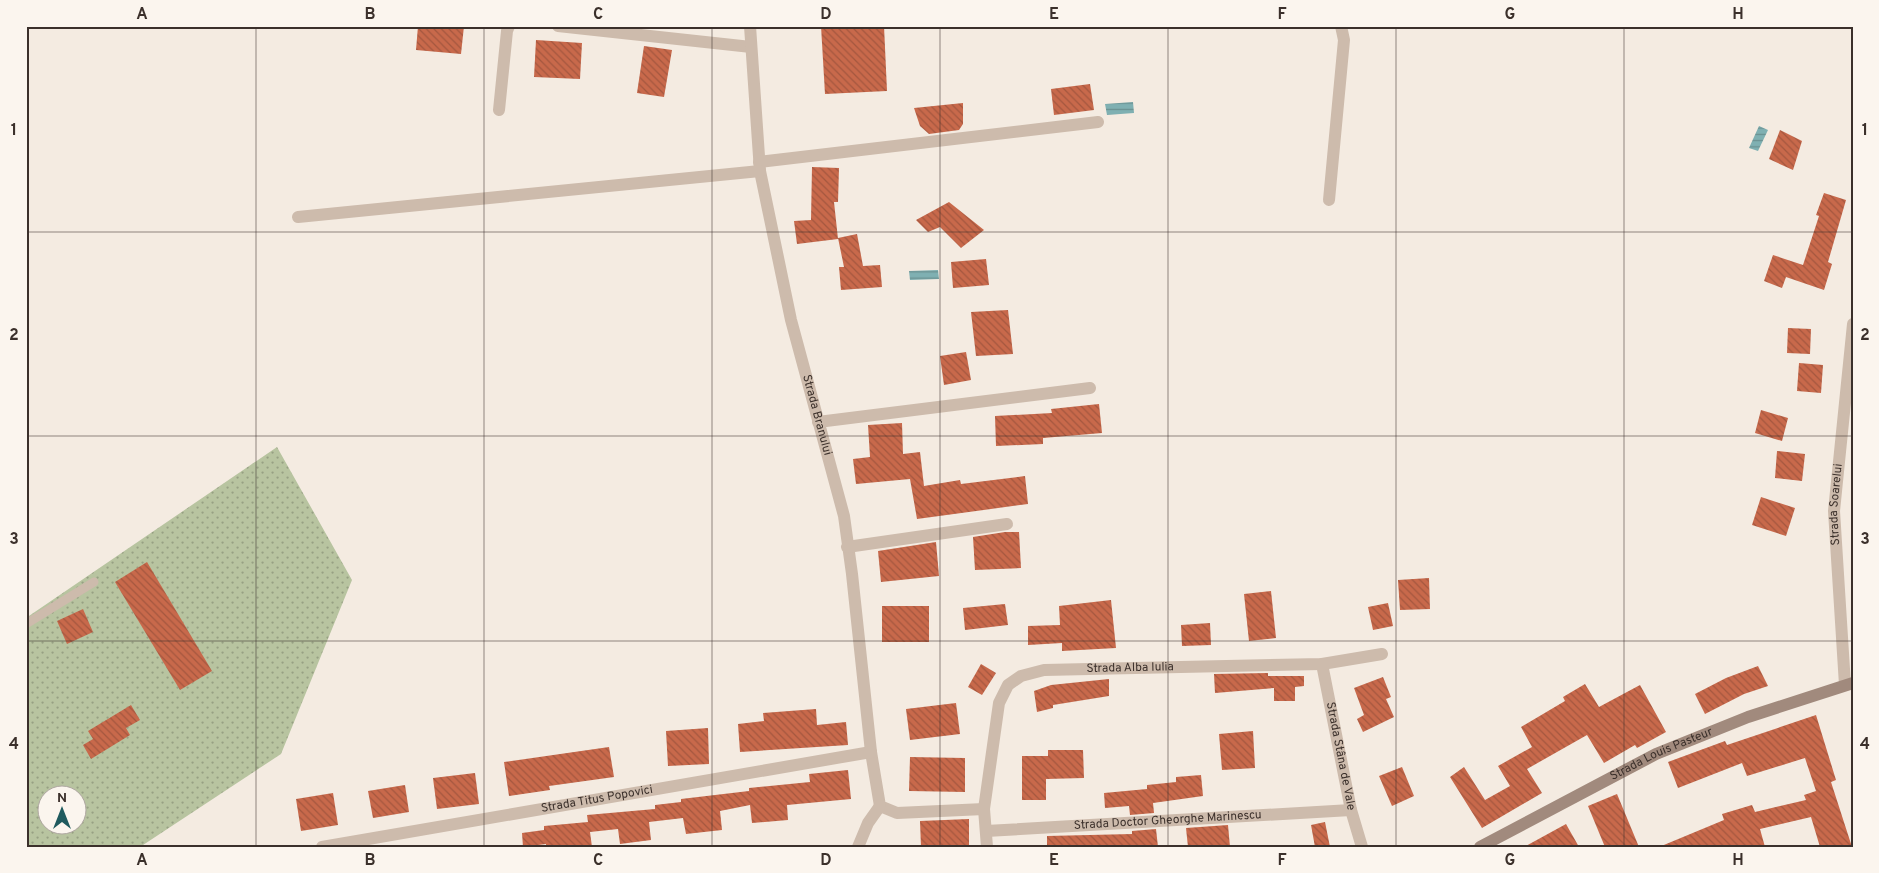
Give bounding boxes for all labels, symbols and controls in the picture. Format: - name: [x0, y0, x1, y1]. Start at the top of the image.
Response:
- text: A: [136, 5, 148, 25]
- text: B: [364, 5, 376, 25]
- text: C: [593, 5, 603, 25]
- text: D: [820, 5, 832, 25]
- text: E: [1049, 5, 1059, 25]
- text: F: [1277, 5, 1287, 25]
- text: G: [1505, 5, 1515, 25]
- text: H: [1732, 5, 1744, 25]
- text: 1: [11, 121, 17, 141]
- text: 1: [1862, 121, 1868, 141]
- text: 2: [9, 326, 19, 346]
- text: 2: [1860, 326, 1870, 346]
- street label: Strada Branului: [798, 373, 835, 457]
- street label: Strada Soarelui: [1826, 463, 1847, 546]
- text: 3: [9, 530, 19, 550]
- text: 3: [1860, 530, 1870, 550]
- street label: Strada Alba Iulia: [1086, 659, 1174, 677]
- street label: Strada Stâna de Vale: [1322, 701, 1359, 812]
- street label: Strada Louis Pasteur: [1607, 724, 1715, 785]
- text: 4: [9, 735, 19, 755]
- text: 4: [1860, 735, 1870, 755]
- street label: Strada Titus Popovici: [540, 782, 654, 817]
- north arrow: [38, 786, 88, 836]
- text: N: [57, 790, 67, 807]
- street label: Strada Doctor Gheorghe Marinescu: [1073, 807, 1262, 834]
- text: A: [136, 851, 148, 871]
- text: B: [364, 851, 376, 871]
- text: C: [593, 851, 603, 871]
- text: D: [820, 851, 832, 871]
- text: E: [1049, 851, 1059, 871]
- text: F: [1277, 851, 1287, 871]
- text: G: [1505, 851, 1515, 871]
- text: H: [1732, 851, 1744, 871]

